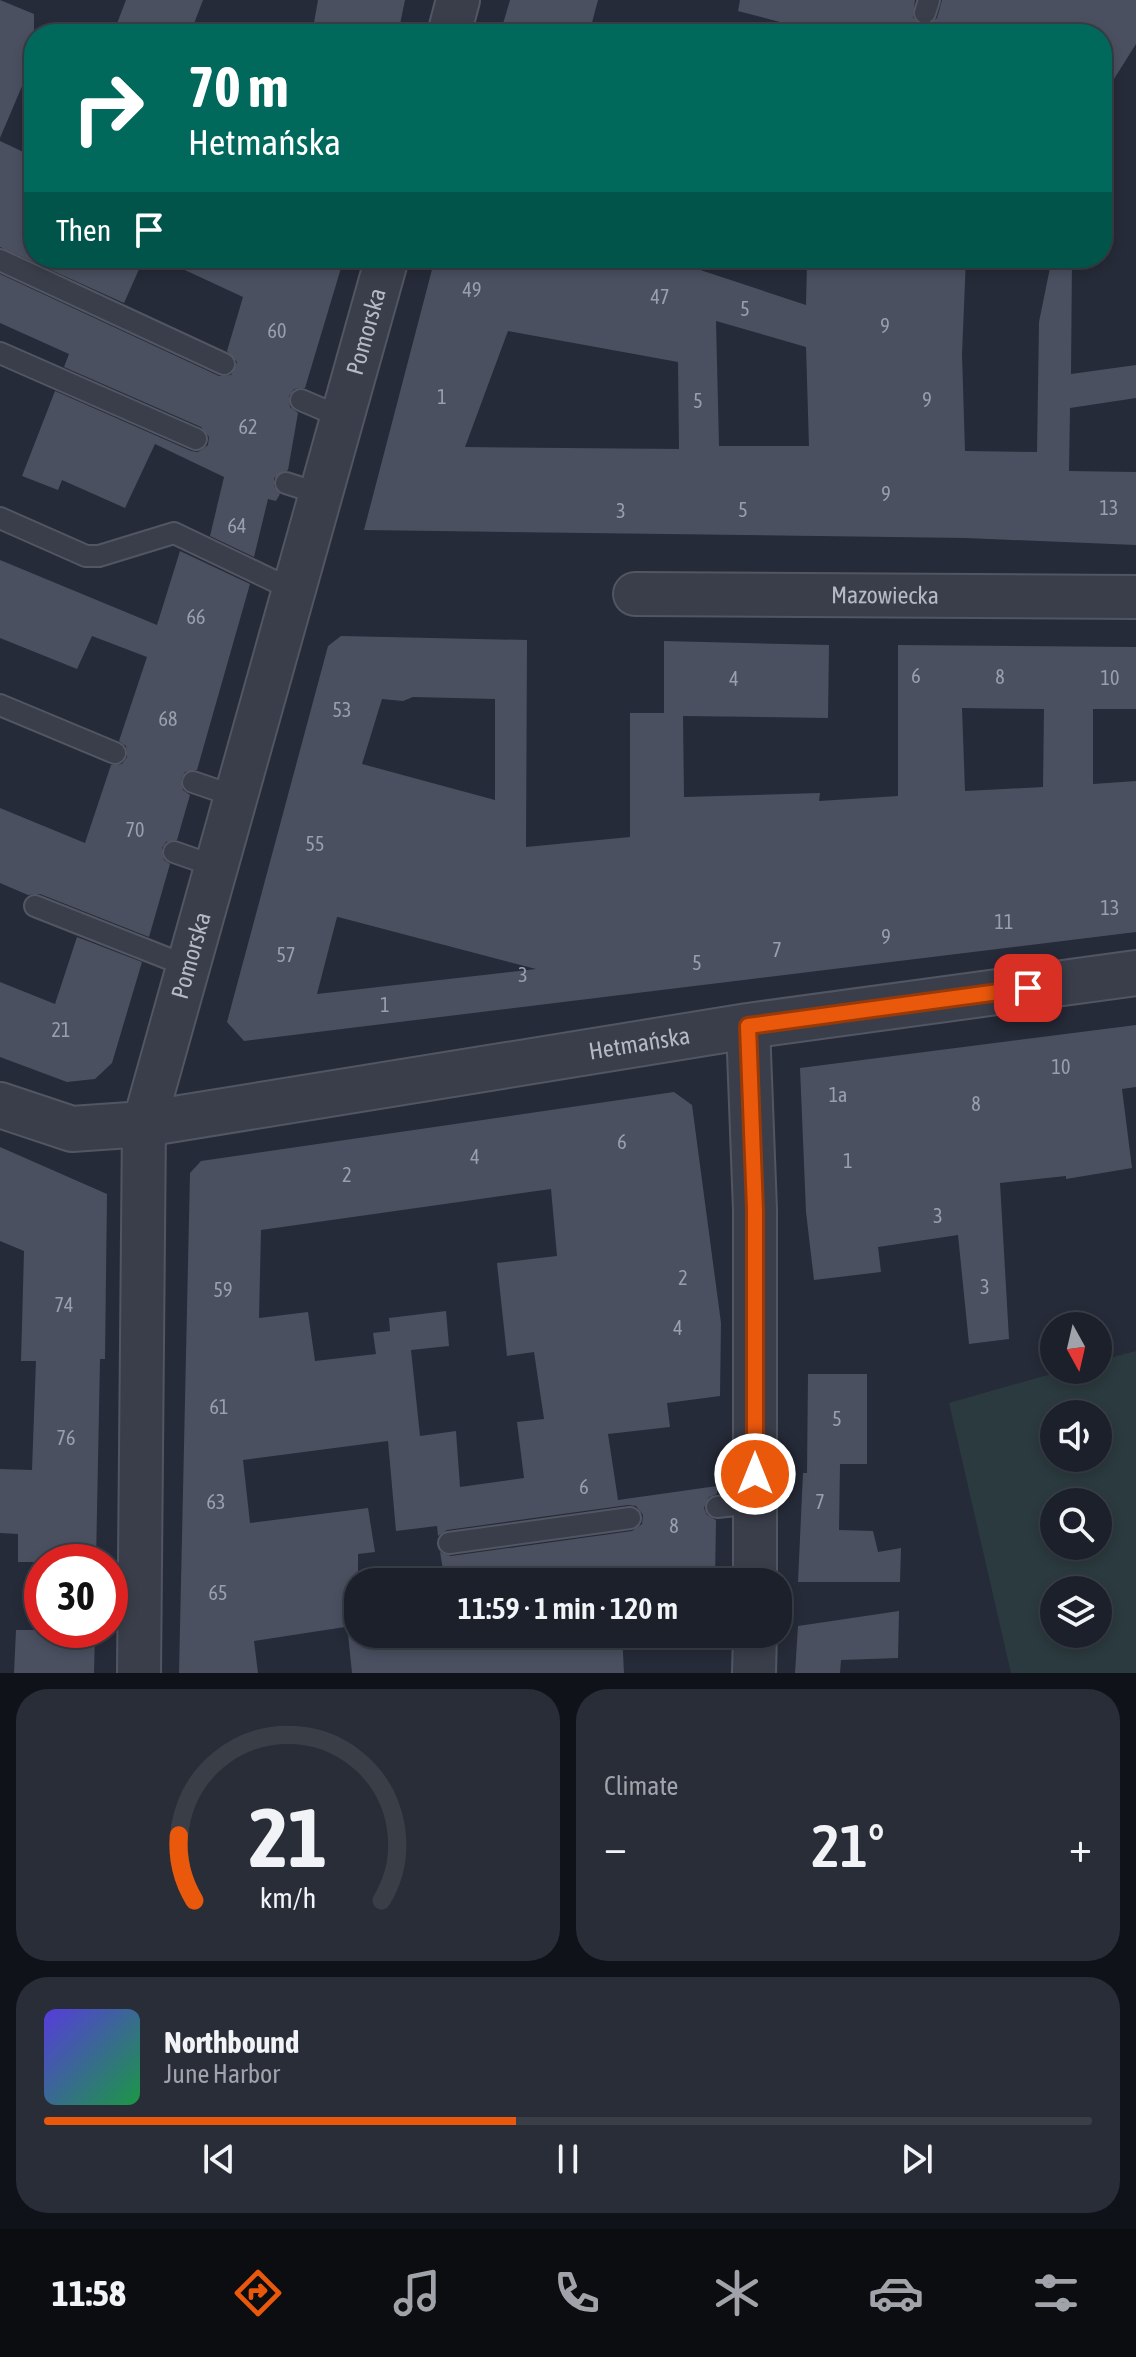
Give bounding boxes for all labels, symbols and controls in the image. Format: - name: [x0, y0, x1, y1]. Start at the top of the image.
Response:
- text: 70 m: [188, 55, 289, 119]
- icon: right: [56, 56, 160, 160]
- text: Hetmańska: [188, 121, 341, 163]
- icon: arrive: [127, 208, 171, 252]
- text: Then: [56, 213, 111, 247]
- house number: 49: [463, 278, 481, 301]
- street label: Pomorska: [341, 285, 391, 378]
- house number: 47: [651, 285, 669, 308]
- house number: 5: [740, 297, 750, 320]
- house number: 9: [880, 314, 890, 337]
- house number: 60: [268, 319, 286, 342]
- house number: 1: [437, 385, 447, 408]
- house number: 9: [922, 388, 932, 411]
- house number: 5: [693, 389, 703, 412]
- house number: 62: [239, 415, 257, 438]
- house number: 9: [881, 482, 891, 505]
- house number: 13: [1100, 496, 1118, 519]
- house number: 5: [738, 498, 748, 521]
- house number: 3: [616, 499, 626, 522]
- house number: 64: [228, 514, 246, 537]
- street label: Mazowiecka: [831, 581, 939, 609]
- house number: 66: [187, 605, 205, 628]
- house number: 6: [911, 664, 921, 687]
- house number: 8: [995, 665, 1005, 688]
- house number: 10: [1101, 666, 1119, 689]
- house number: 4: [729, 667, 739, 690]
- house number: 53: [333, 698, 351, 721]
- house number: 68: [159, 707, 177, 730]
- house number: 70: [126, 818, 144, 841]
- house number: 55: [306, 832, 324, 855]
- house number: 13: [1101, 896, 1119, 919]
- street label: Pomorska: [166, 909, 216, 1002]
- house number: 11: [995, 910, 1013, 933]
- house number: 9: [881, 925, 891, 948]
- house number: 7: [772, 938, 782, 961]
- house number: 57: [277, 943, 295, 966]
- house number: 5: [692, 951, 702, 974]
- pin: [994, 954, 1062, 1022]
- house number: 3: [518, 963, 528, 986]
- icon: arrive: [1006, 966, 1050, 1010]
- house number: 1: [380, 993, 390, 1016]
- house number: 21: [52, 1018, 70, 1041]
- street label: Hetmańska: [587, 1022, 692, 1065]
- house number: 10: [1052, 1055, 1070, 1078]
- house number: 1a: [829, 1083, 847, 1106]
- house number: 8: [971, 1092, 981, 1115]
- house number: 6: [617, 1130, 627, 1153]
- house number: 4: [470, 1145, 480, 1168]
- house number: 1: [843, 1149, 853, 1172]
- house number: 2: [342, 1163, 352, 1186]
- house number: 3: [933, 1204, 943, 1227]
- house number: 2: [678, 1266, 688, 1289]
- house number: 3: [980, 1275, 990, 1298]
- house number: 59: [214, 1278, 232, 1301]
- house number: 74: [55, 1293, 73, 1316]
- north arrow: [1040, 1312, 1112, 1384]
- map controls: [1040, 1312, 1112, 1648]
- house number: 4: [673, 1316, 683, 1339]
- house number: 61: [210, 1395, 228, 1418]
- button: sound: [1040, 1400, 1112, 1472]
- house number: 5: [832, 1407, 842, 1430]
- house number: 76: [57, 1426, 75, 1449]
- position arrow: [713, 1432, 797, 1516]
- house number: 6: [579, 1475, 589, 1498]
- button: search: [1040, 1488, 1112, 1560]
- house number: 63: [207, 1490, 225, 1513]
- house number: 7: [815, 1490, 825, 1513]
- house number: 8: [669, 1514, 679, 1537]
- speed limit sign: 30: [24, 1544, 128, 1648]
- button: layers: [1040, 1576, 1112, 1648]
- house number: 65: [209, 1581, 227, 1604]
- text: 11:59 · 1 min · 120 m: [458, 1591, 678, 1625]
- text: Climate: [604, 1771, 678, 1801]
- text: 21: [249, 1789, 327, 1885]
- text: 21°: [812, 1811, 884, 1880]
- text: −: [604, 1821, 627, 1871]
- text: +: [1069, 1821, 1092, 1871]
- text: km/h: [260, 1881, 316, 1914]
- text: Northbound: [164, 2025, 299, 2059]
- text: June Harbor: [164, 2059, 280, 2089]
- icon: previous: [197, 2137, 241, 2181]
- icon: pause: [546, 2137, 590, 2181]
- icon: next: [895, 2137, 939, 2181]
- icon: directions: [230, 2265, 286, 2321]
- icon: music: [389, 2265, 445, 2321]
- icon: phone: [549, 2265, 605, 2321]
- icon: climate: [709, 2265, 765, 2321]
- icon: car: [868, 2265, 924, 2321]
- icon: filters: [1028, 2265, 1084, 2321]
- text: 11:58: [52, 2272, 126, 2314]

